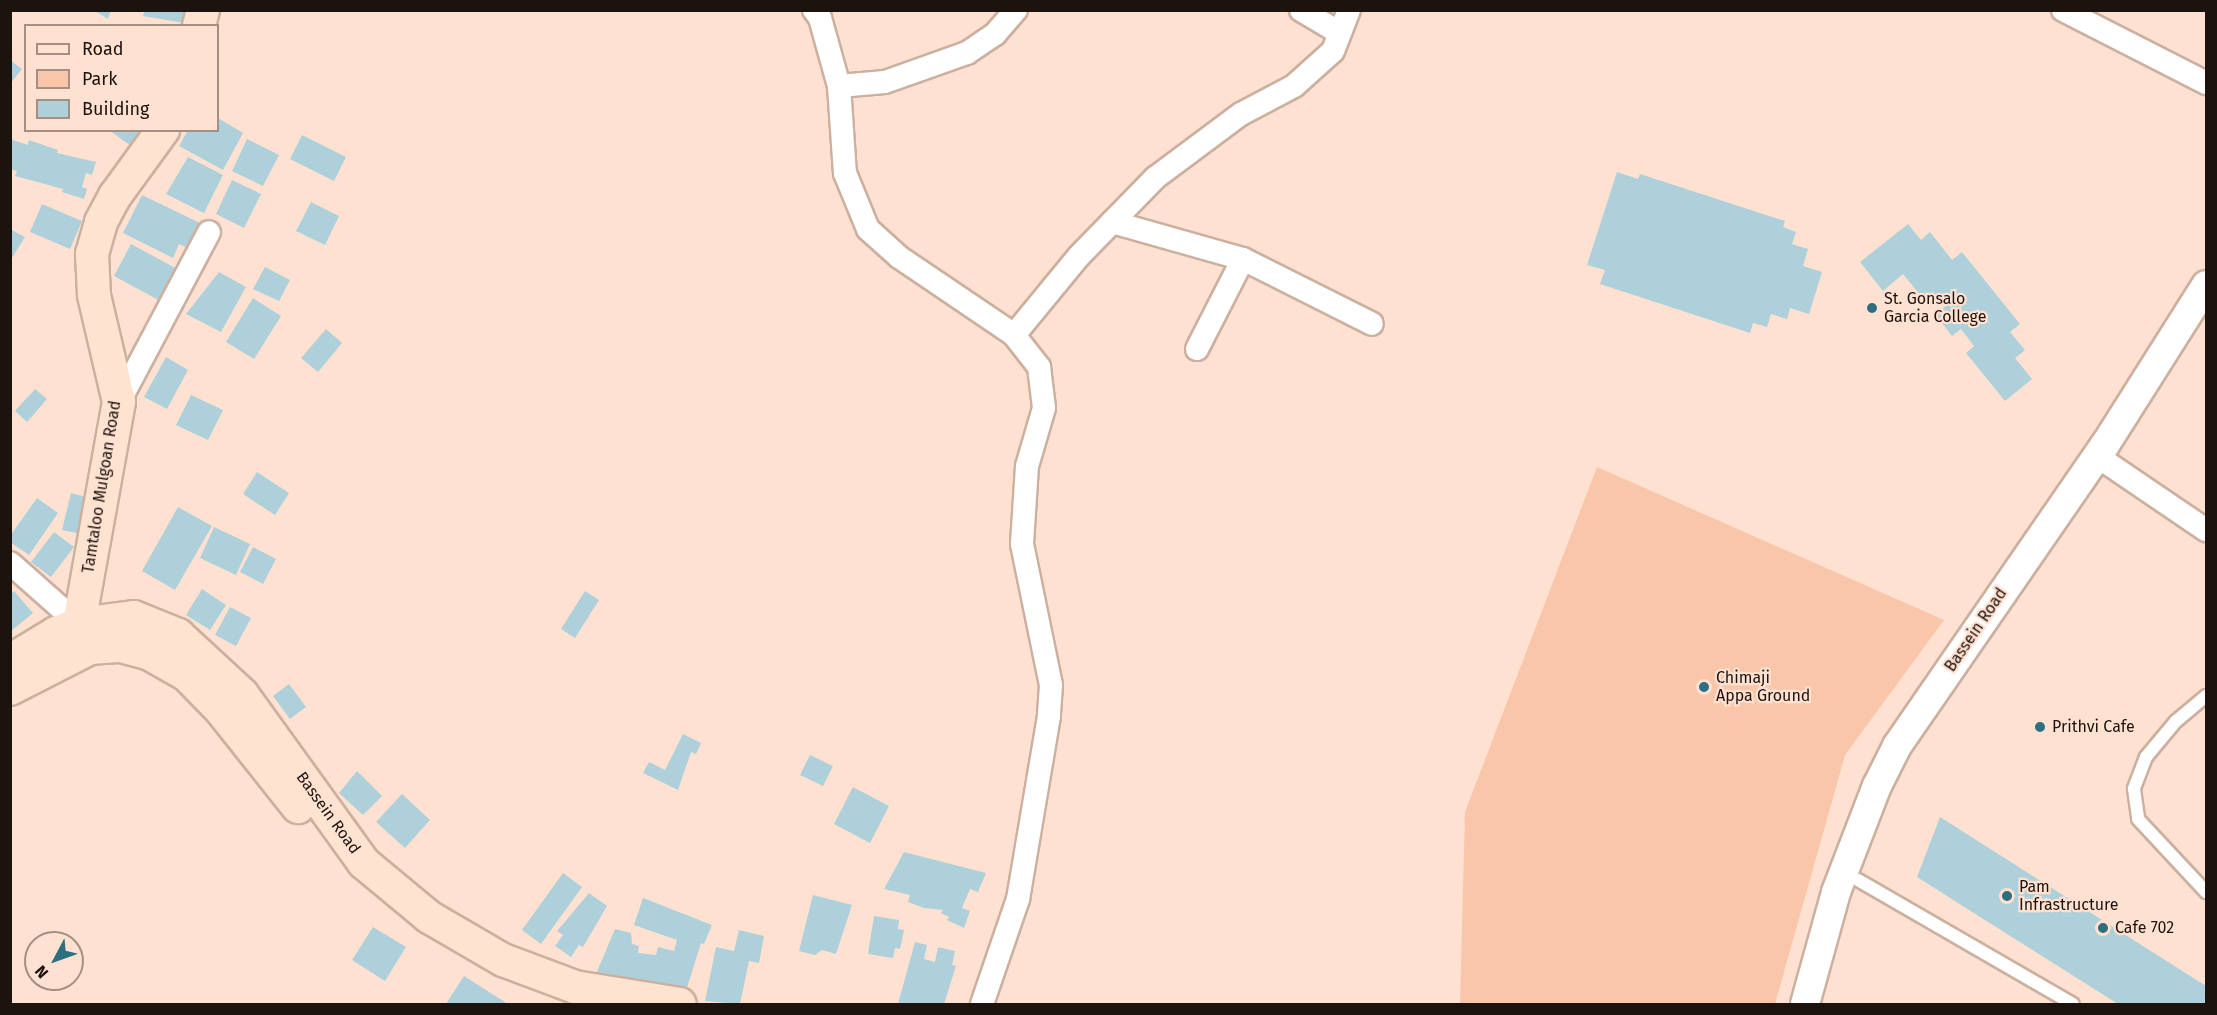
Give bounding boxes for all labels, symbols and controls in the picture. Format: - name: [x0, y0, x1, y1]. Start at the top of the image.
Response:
- legend: [24, 24, 219, 132]
- text: Road: [82, 38, 124, 60]
- text: Park: [82, 68, 117, 90]
- text: Building: [82, 98, 149, 120]
- place label: St. Gonsalo Garcia College: [1884, 289, 1986, 327]
- marker: St. Gonsalo Garcia College: [1865, 301, 1879, 315]
- street label: Tamtaloo Mulgoan Road: [79, 399, 125, 575]
- street label: Bassein Road: [1941, 585, 2011, 675]
- place label: Chimaji Appa Ground: [1716, 668, 1810, 706]
- marker: Chimaji Appa Ground: [1697, 680, 1711, 694]
- place label: Prithvi Cafe: [2052, 717, 2135, 737]
- marker: Prithvi Cafe: [2033, 720, 2047, 734]
- street label: Bassein Road: [292, 768, 364, 858]
- place label: Pam Infrastructure: [2019, 877, 2119, 915]
- marker: Pam Infrastructure: [2000, 889, 2014, 903]
- place label: Cafe 702: [2115, 918, 2174, 938]
- marker: Cafe 702: [2096, 921, 2110, 935]
- north arrow: [24, 931, 84, 991]
- text: N: [31, 962, 52, 982]

